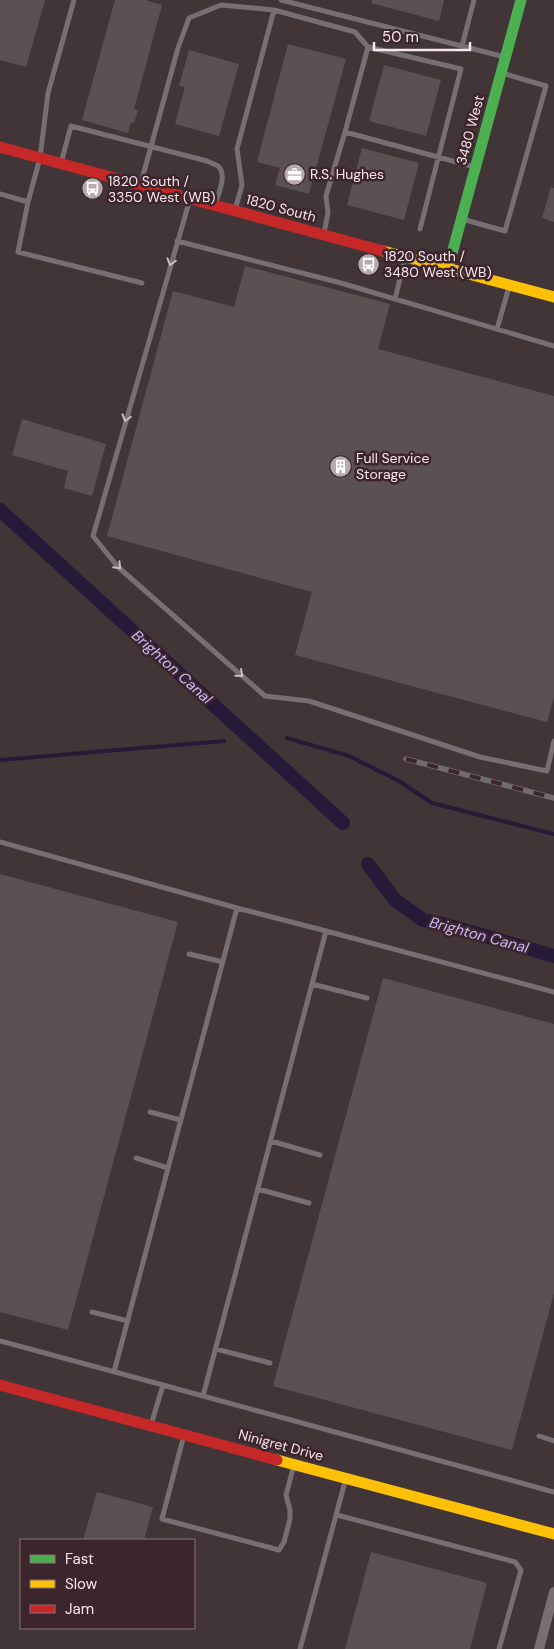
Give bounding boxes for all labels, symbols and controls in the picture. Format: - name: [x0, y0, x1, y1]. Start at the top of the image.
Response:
- scale bar: [374, 20, 470, 52]
- text: 50 m: [382, 27, 419, 47]
- street label: 3480 West: [452, 93, 488, 167]
- office icon: R.S. Hughes: [282, 162, 306, 186]
- place label: R.S. Hughes: [310, 165, 384, 183]
- place label: 1820 South / 3350 West (WB): [108, 172, 216, 206]
- bus stop icon: 1820 South / 3350 West (WB): [80, 177, 104, 201]
- street label: 1820 South: [244, 190, 318, 226]
- place label: 1820 South / 3480 West (WB): [384, 247, 492, 281]
- bus stop icon: 1820 South / 3480 West (WB): [356, 252, 380, 276]
- one-way arrow: [166, 258, 177, 266]
- one-way arrow: [121, 414, 132, 423]
- place label: Full Service Storage: [356, 449, 429, 483]
- building icon: Full Service Storage: [328, 454, 352, 478]
- one-way arrow: [112, 561, 121, 570]
- water label: Brighton Canal: [127, 625, 217, 709]
- one-way arrow: [234, 668, 243, 677]
- water label: Brighton Canal: [427, 912, 531, 958]
- street label: Ninigret Drive: [237, 1425, 326, 1465]
- legend: [20, 1539, 195, 1629]
- text: Fast: [65, 1549, 94, 1569]
- text: Slow: [65, 1574, 98, 1594]
- text: Jam: [65, 1599, 94, 1619]

